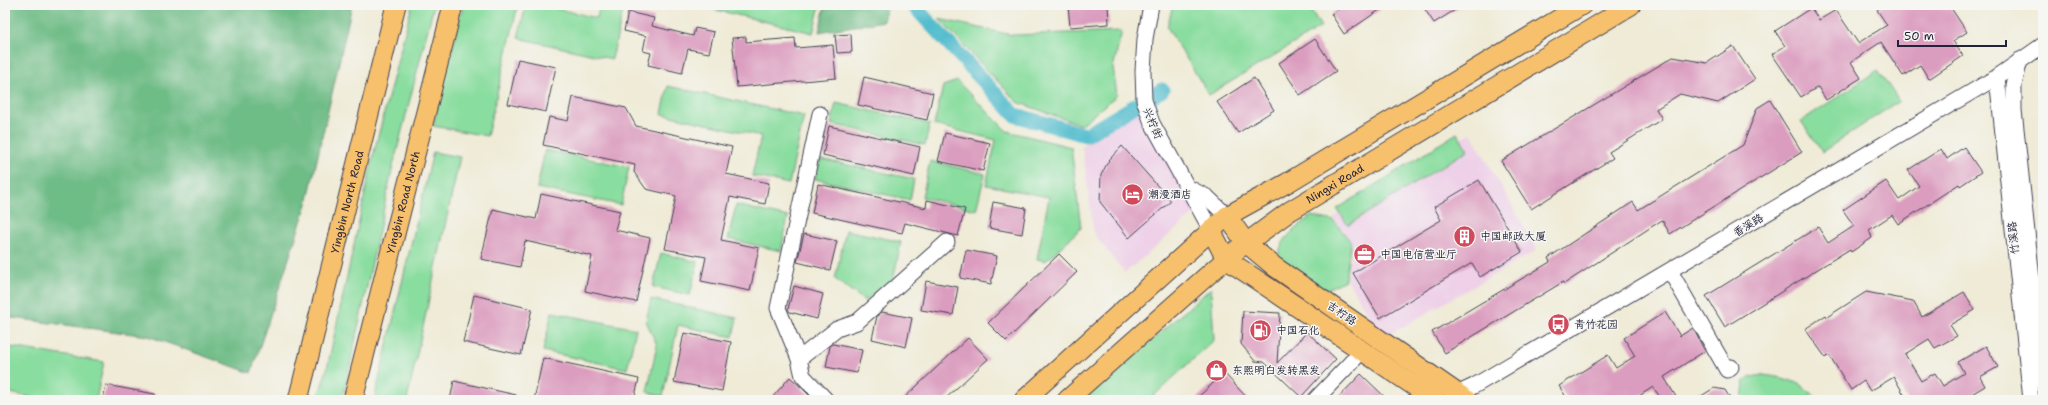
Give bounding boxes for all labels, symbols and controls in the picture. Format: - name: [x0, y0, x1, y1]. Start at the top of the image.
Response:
- scale bar: [1898, 22, 2006, 48]
- text: 50 m: [1904, 28, 1934, 44]
- street label: 兴柠街: [1139, 105, 1167, 142]
- street label: Yingbin North Road: [328, 149, 368, 255]
- street label: Yingbin Road North: [383, 149, 424, 255]
- street label: Ningxi Road: [1303, 161, 1367, 208]
- hotel icon: 潮漫酒店: [1120, 181, 1146, 207]
- place label: 潮漫酒店: [1148, 187, 1192, 202]
- street label: 香溪路: [1730, 211, 1766, 240]
- street label: 竹溪路: [2004, 221, 2023, 255]
- building icon: 中国邮政大厦: [1451, 223, 1477, 249]
- place label: 中国邮政大厦: [1480, 229, 1546, 244]
- office icon: 中国电信营业厅: [1351, 241, 1377, 267]
- place label: 中国电信营业厅: [1380, 247, 1457, 262]
- street label: 吉柠路: [1324, 298, 1360, 329]
- bus stop icon: 青竹花园: [1546, 311, 1572, 337]
- fuel station icon: 中国石化: [1248, 317, 1274, 343]
- place label: 青竹花园: [1574, 317, 1618, 332]
- place label: 中国石化: [1276, 323, 1320, 338]
- shop icon: 东熙明白发转黑发: [1203, 357, 1229, 383]
- place label: 东熙明白发转黑发: [1232, 363, 1320, 378]

